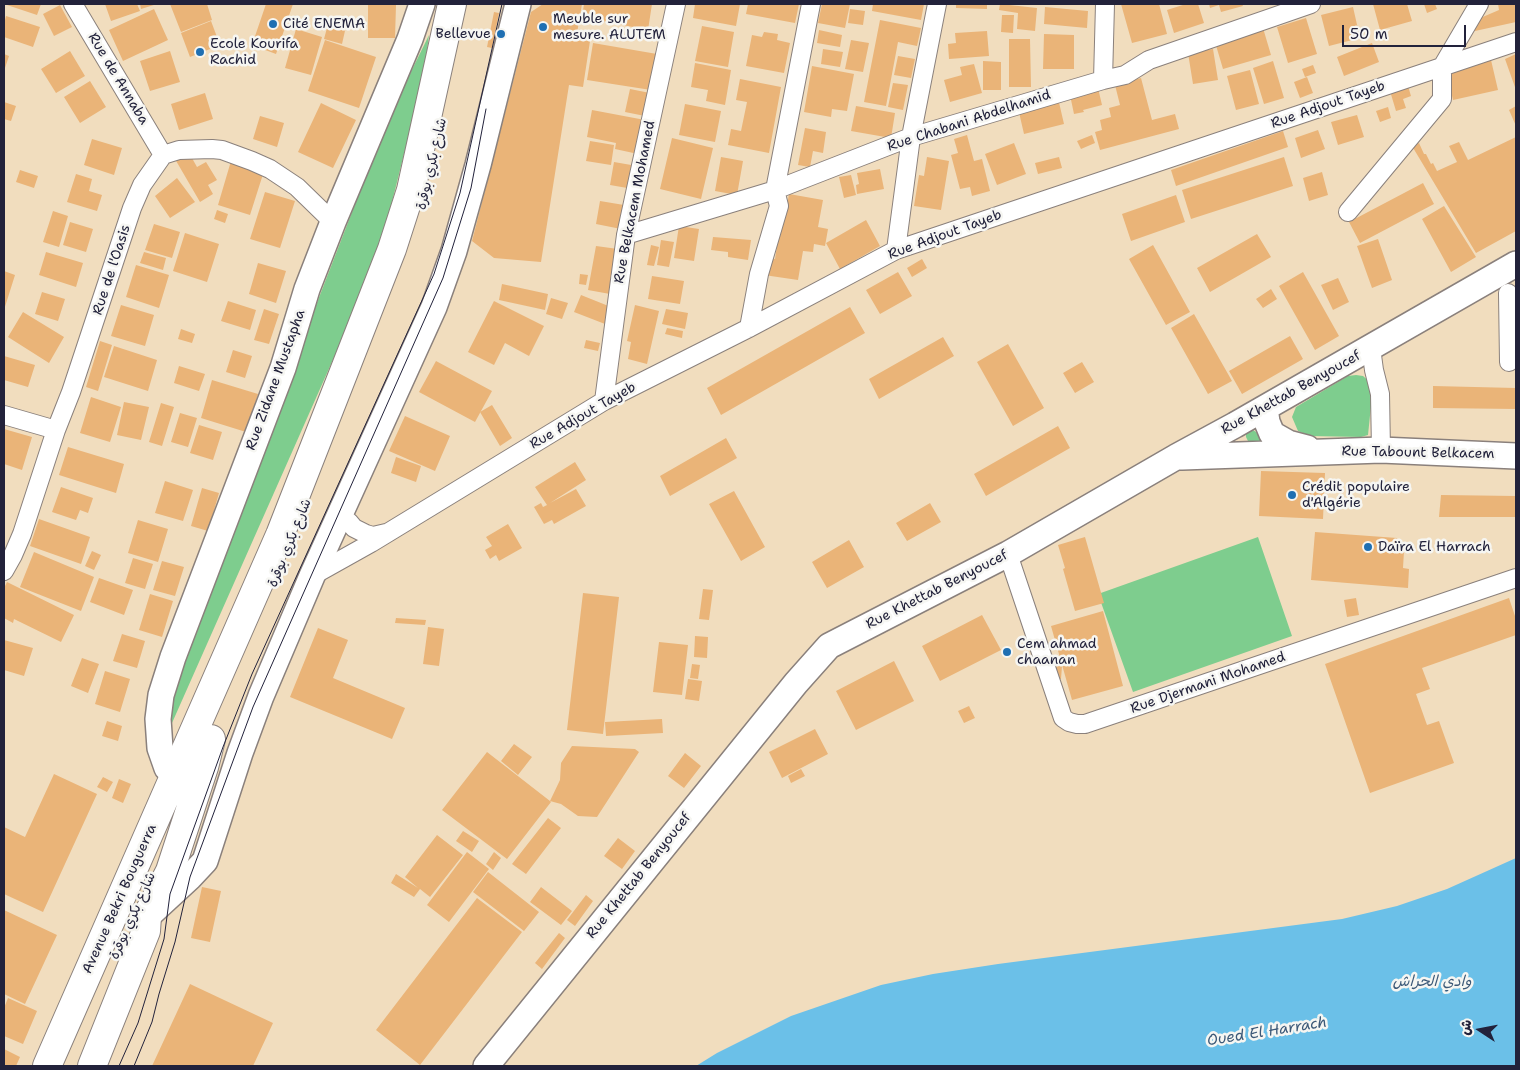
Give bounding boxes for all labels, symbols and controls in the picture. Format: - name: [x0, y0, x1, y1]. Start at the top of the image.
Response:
- place label: Meuble sur mesure. ALUTEM: [553, 11, 666, 44]
- scale bar: [1345, 15, 1469, 47]
- place label: Cité ENEMA: [283, 16, 365, 32]
- marker: Cité ENEMA: [267, 18, 279, 30]
- marker: Meuble sur mesure. ALUTEM: [537, 21, 549, 33]
- text: 50 m: [1350, 24, 1388, 44]
- place label: Bellevue: [436, 26, 491, 42]
- marker: Bellevue: [495, 28, 507, 40]
- street label: Rue de Annaba: [84, 30, 152, 128]
- place label: Ecole Kourifa Rachid: [210, 36, 298, 68]
- marker: Ecole Kourifa Rachid: [194, 46, 206, 58]
- street label: Rue Adjout Tayeb: [1269, 78, 1387, 132]
- street label: Rue Chabani Abdelhamid: [885, 87, 1053, 155]
- street label: شارع بكري بوقرة: [413, 116, 451, 212]
- street label: Rue Belkacem Mohamed: [611, 119, 659, 285]
- street label: Rue Adjout Tayeb: [886, 207, 1004, 263]
- street label: Rue de l'Oasis: [90, 223, 134, 317]
- street label: Rue Zidane Mustapha: [243, 307, 309, 453]
- street label: Rue Khettab Benyoucef: [1218, 348, 1364, 438]
- street label: Rue Adjout Tayeb: [527, 379, 639, 453]
- street label: Rue Tabount Belkacem: [1341, 443, 1495, 463]
- place label: Crédit populaire d'Algérie: [1302, 479, 1410, 512]
- marker: Crédit populaire d'Algérie: [1286, 489, 1298, 501]
- street label: شارع بكري بوقرة: [265, 496, 315, 590]
- place label: Daïra El Harrach: [1378, 539, 1491, 555]
- marker: Daïra El Harrach: [1362, 541, 1374, 553]
- street label: Rue Khettab Benyoucef: [863, 547, 1011, 633]
- place label: Cem ahmad chaanan: [1017, 636, 1097, 669]
- marker: Cem ahmad chaanan: [1001, 646, 1013, 658]
- street label: Rue Djermani Mohamed: [1128, 649, 1288, 717]
- street label: Rue Khettab Benyoucef: [583, 810, 695, 942]
- street label: Avenue Bekri Bouguerra: [79, 822, 161, 976]
- street label: شارع بكري بوقرة: [106, 870, 160, 962]
- water label: وادي الحراش: [1393, 973, 1471, 991]
- north arrow: [1455, 1005, 1505, 1055]
- water label: Oued El Harrach: [1206, 1014, 1328, 1050]
- text: ش: [1455, 1018, 1476, 1036]

